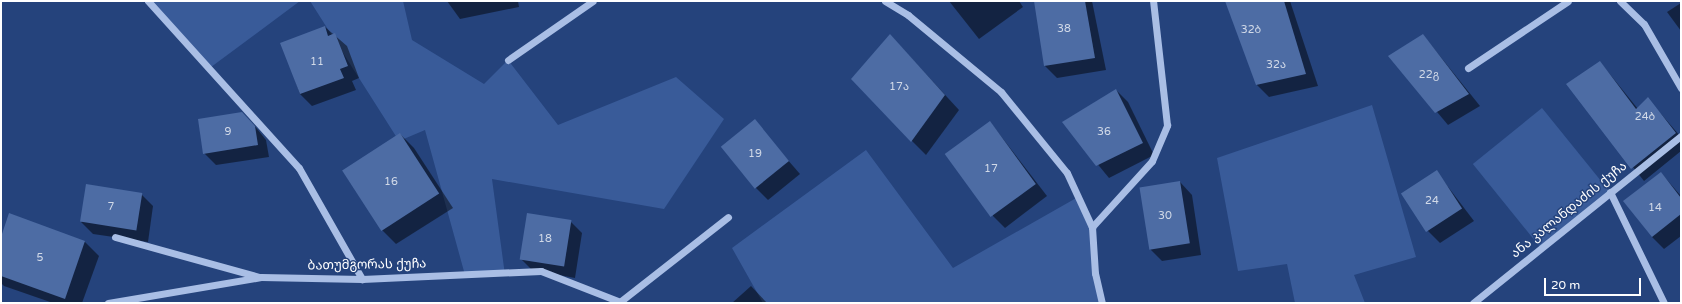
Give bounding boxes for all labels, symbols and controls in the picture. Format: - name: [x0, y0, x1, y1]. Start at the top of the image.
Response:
- house number: 38: [1057, 22, 1071, 36]
- house number: 32ბ: [1241, 23, 1261, 37]
- house number: 11: [310, 55, 324, 69]
- house number: 32ა: [1266, 58, 1286, 72]
- house number: 22გ: [1419, 68, 1439, 82]
- house number: 17ა: [889, 80, 909, 94]
- house number: 24ბ: [1635, 110, 1655, 124]
- house number: 9: [225, 125, 231, 139]
- house number: 36: [1097, 125, 1111, 139]
- house number: 19: [748, 147, 762, 161]
- street label: ანა კალანდაძის ქუჩა: [1508, 158, 1630, 262]
- house number: 17: [984, 162, 998, 176]
- house number: 16: [384, 175, 398, 189]
- house number: 24: [1425, 194, 1439, 208]
- house number: 7: [108, 200, 114, 214]
- house number: 14: [1648, 201, 1662, 215]
- house number: 30: [1158, 209, 1172, 223]
- house number: 18: [538, 232, 552, 246]
- house number: 5: [37, 251, 43, 265]
- street label: ბათუმგორას ქუჩა: [307, 256, 427, 274]
- scale bar: [1546, 270, 1643, 296]
- text: 20 m: [1551, 278, 1580, 292]

